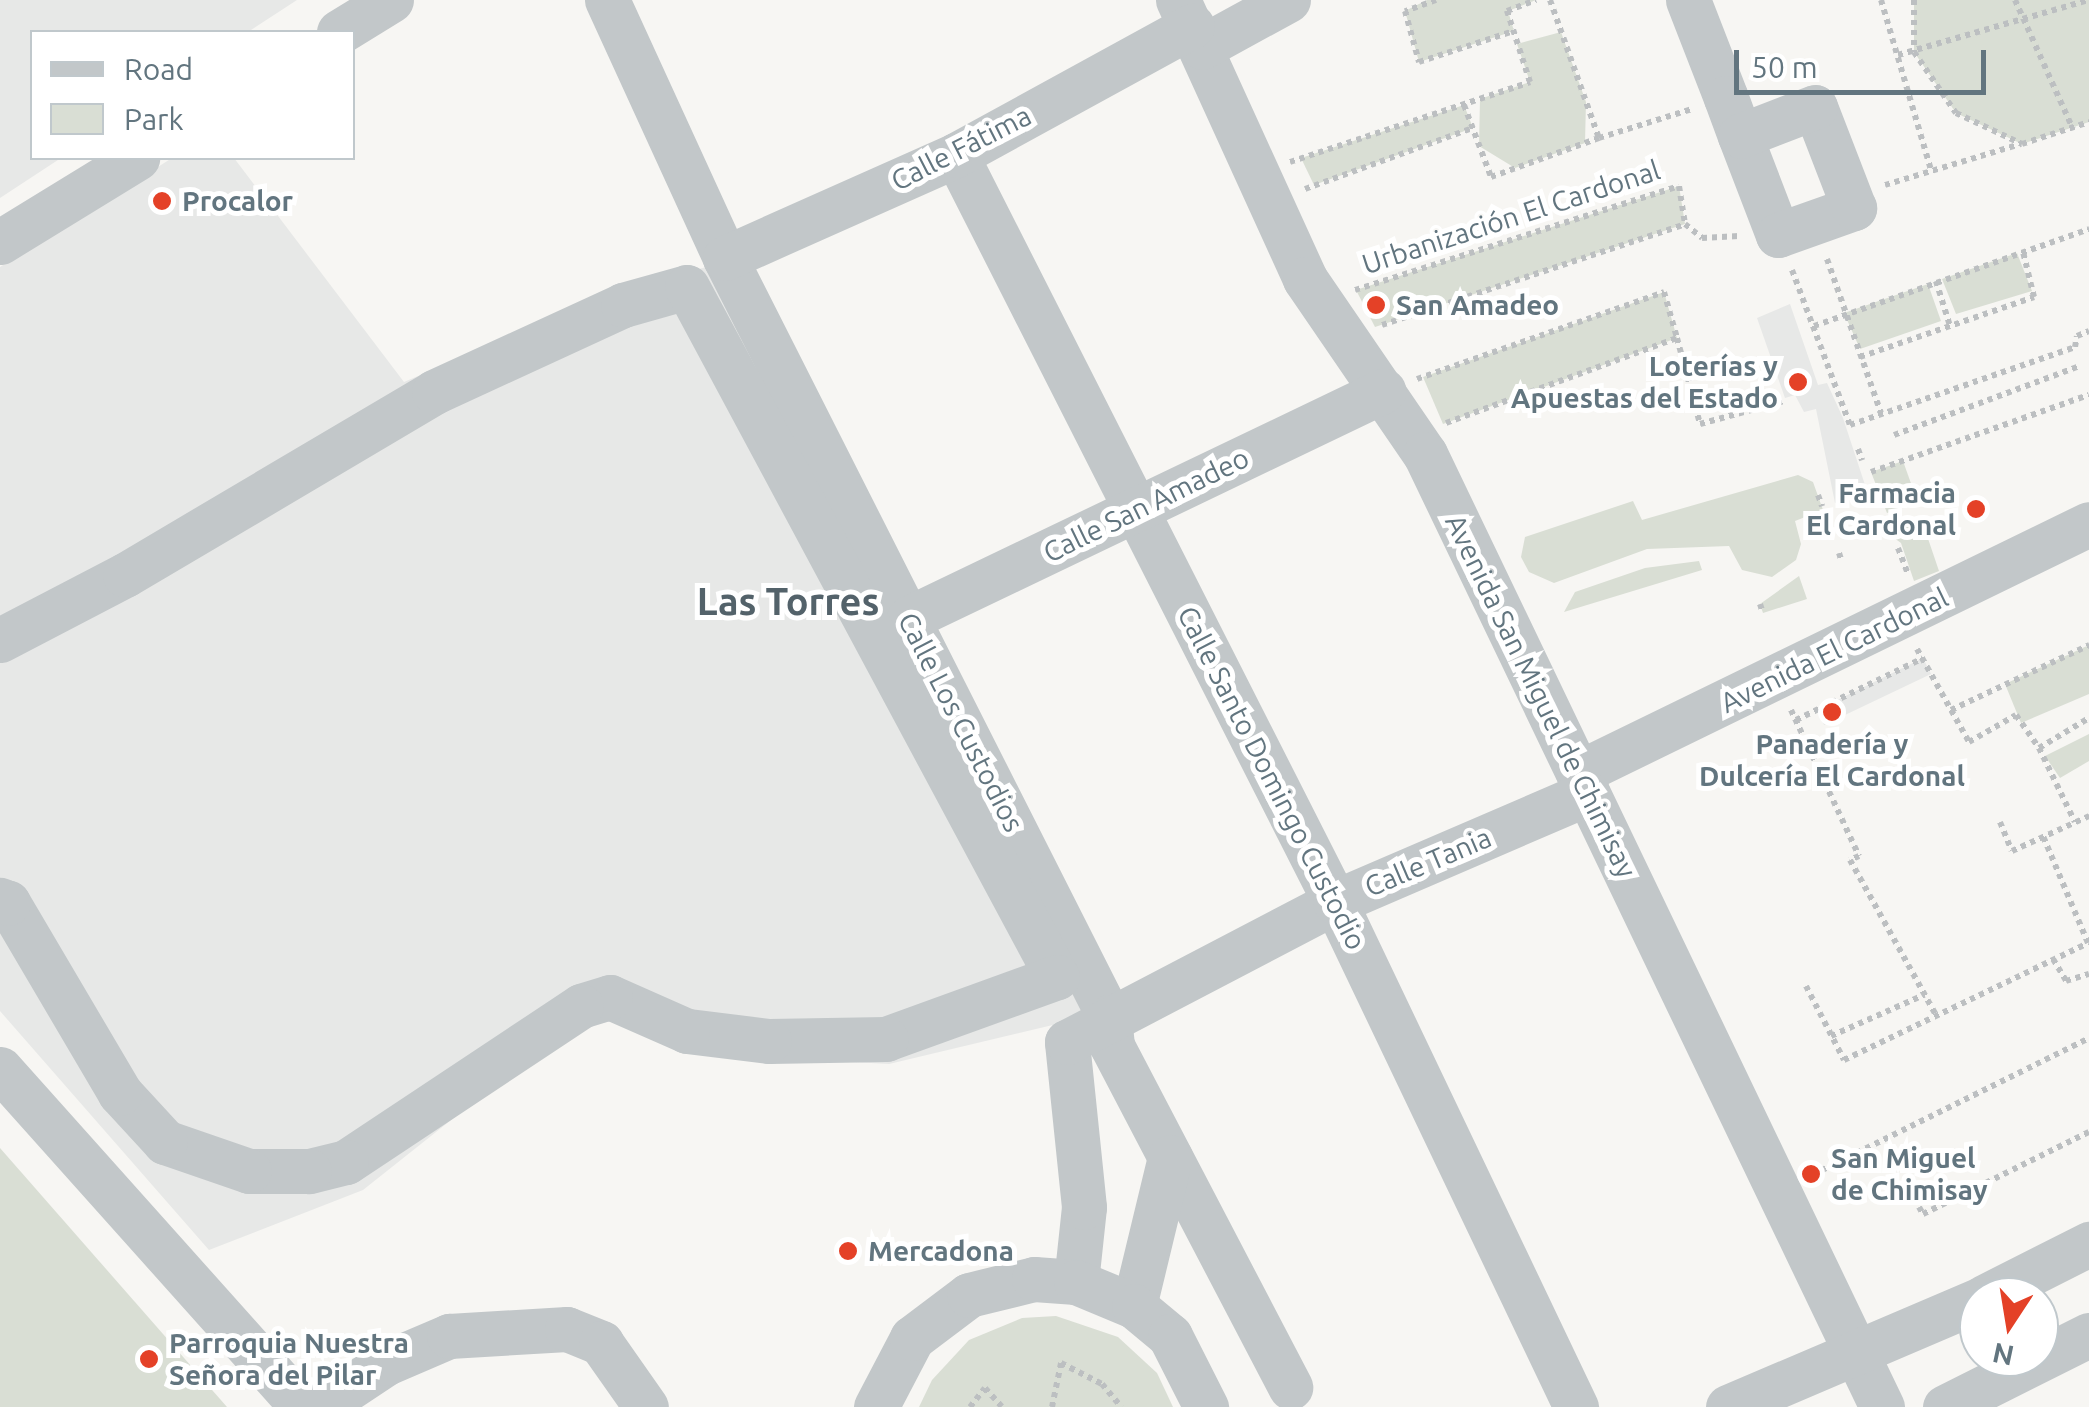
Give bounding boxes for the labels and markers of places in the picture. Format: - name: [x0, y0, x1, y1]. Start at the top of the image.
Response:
- place label: Procalor: [182, 184, 293, 218]
- marker: Procalor: [151, 190, 173, 212]
- place label: San Amadeo: [1396, 288, 1559, 322]
- marker: San Amadeo: [1365, 294, 1387, 316]
- place label: Loterías y Apuestas del Estado: [1511, 349, 1778, 415]
- marker: Loterías y Apuestas del Estado: [1787, 371, 1809, 393]
- place label: Farmacia El Cardonal: [1806, 476, 1956, 542]
- marker: Farmacia El Cardonal: [1965, 498, 1987, 520]
- marker: Panadería y Dulcería El Cardonal: [1821, 701, 1843, 723]
- place label: Panadería y Dulcería El Cardonal: [1699, 727, 1965, 793]
- place label: San Miguel de Chimisay: [1831, 1141, 1988, 1207]
- marker: San Miguel de Chimisay: [1800, 1163, 1822, 1185]
- place label: Mercadona: [868, 1234, 1014, 1268]
- marker: Mercadona: [837, 1240, 859, 1262]
- place label: Parroquia Nuestra Señora del Pilar: [169, 1326, 409, 1392]
- marker: Parroquia Nuestra Señora del Pilar: [138, 1348, 160, 1370]

